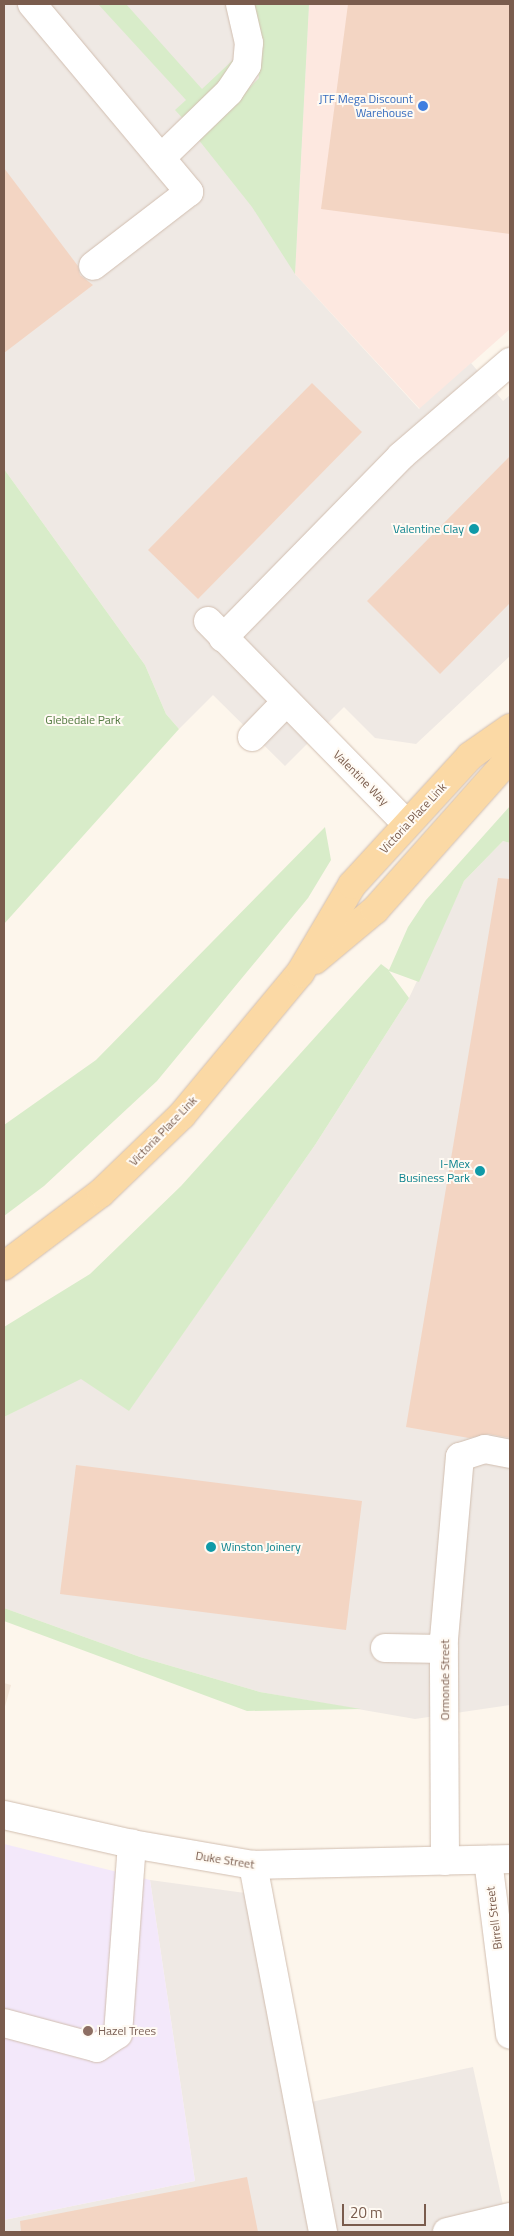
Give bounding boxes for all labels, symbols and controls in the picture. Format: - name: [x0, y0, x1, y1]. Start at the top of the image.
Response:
- place label: JTF Mega Discount Warehouse: [319, 92, 413, 120]
- marker: JTF Mega Discount Warehouse: [417, 100, 429, 112]
- place label: Valentine Clay: [393, 522, 464, 536]
- marker: Valentine Clay: [468, 523, 480, 535]
- park label: Glebedale Park: [45, 713, 121, 727]
- street label: Valentine Way: [330, 747, 392, 809]
- street label: Victoria Place Link: [377, 780, 449, 856]
- street label: Victoria Place Link: [126, 1093, 200, 1169]
- place label: I-Mex Business Park: [399, 1157, 470, 1185]
- marker: I-Mex Business Park: [474, 1165, 486, 1177]
- place label: Winston Joinery: [221, 1540, 301, 1554]
- marker: Winston Joinery: [205, 1541, 217, 1553]
- street label: Ormonde Street: [438, 1640, 452, 1720]
- street label: Duke Street: [195, 1848, 255, 1872]
- street label: Birrell Street: [483, 1886, 505, 1950]
- place label: Hazel Trees: [98, 2024, 156, 2038]
- marker: Hazel Trees: [82, 2025, 94, 2037]
- scale bar: [344, 2194, 428, 2226]
- text: 20 m: [350, 2201, 383, 2224]

